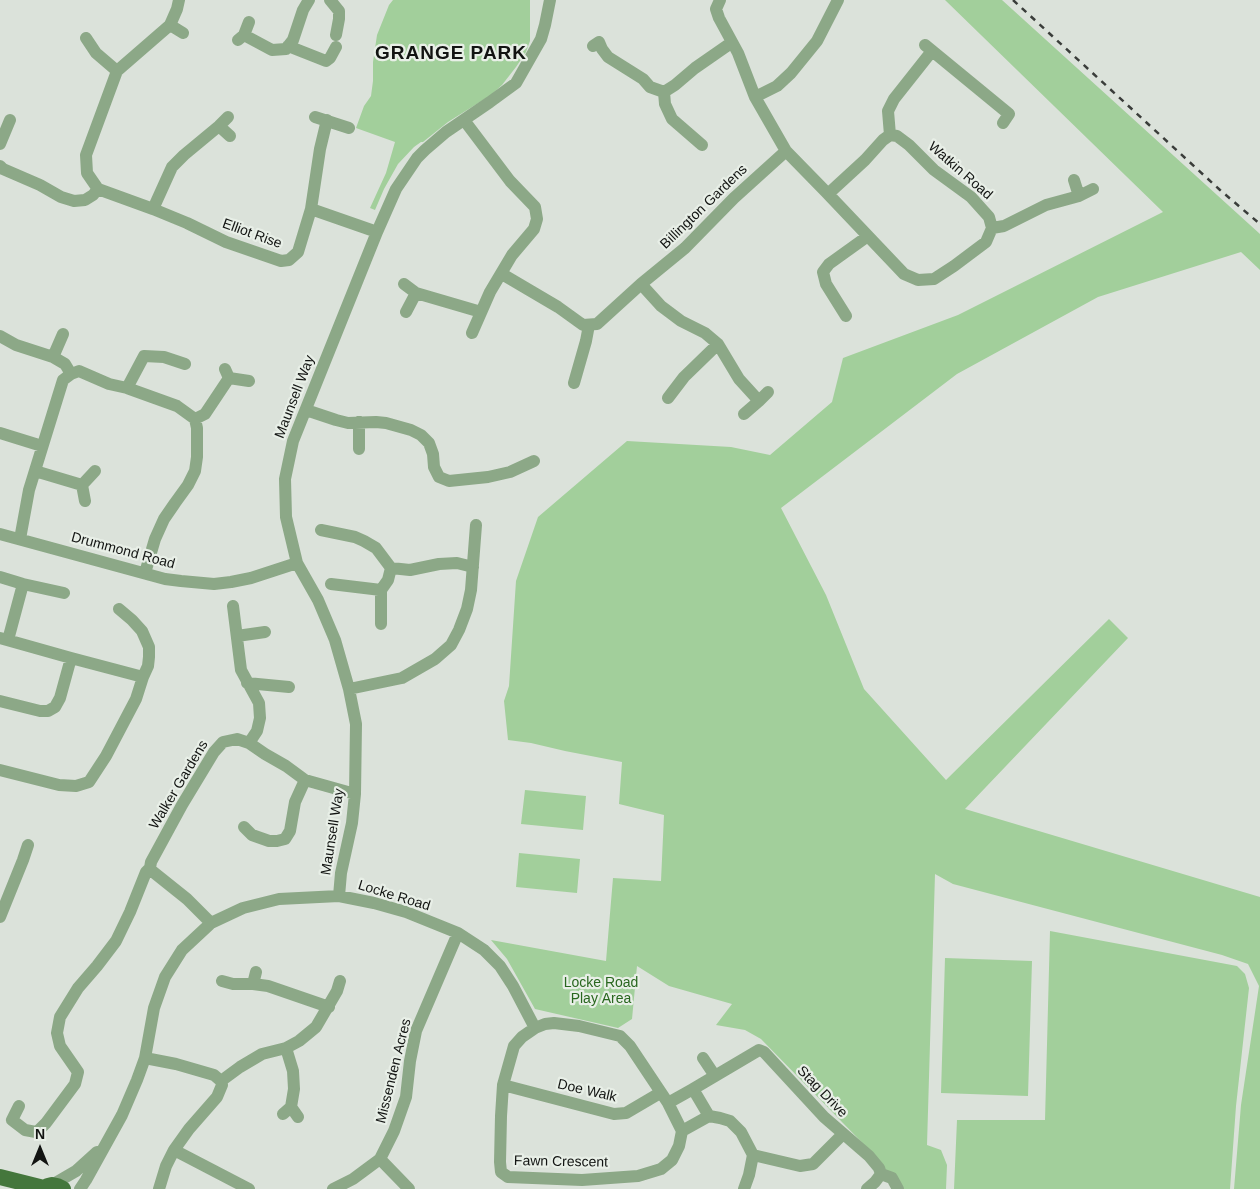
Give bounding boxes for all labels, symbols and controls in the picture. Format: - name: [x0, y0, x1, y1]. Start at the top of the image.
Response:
- district label: GRANGE PARK: [374, 43, 528, 65]
- street label: Watkin Road: [924, 139, 996, 203]
- street label: Billington Gardens: [657, 161, 751, 253]
- street label: Elliot Rise: [220, 215, 284, 253]
- street label: Maunsell Way: [271, 353, 319, 441]
- street label: Drummond Road: [69, 529, 177, 573]
- street label: Walker Gardens: [146, 738, 212, 832]
- street label: Maunsell Way: [318, 788, 348, 876]
- street label: Locke Road: [356, 877, 432, 915]
- park label: Locke Road Play Area: [564, 975, 638, 1008]
- street label: Missenden Acres: [373, 1017, 415, 1125]
- street label: Stag Drive: [793, 1063, 851, 1121]
- street label: Doe Walk: [556, 1076, 618, 1106]
- north arrow: [15, 1124, 65, 1174]
- text: N: [35, 1126, 45, 1142]
- street label: Fawn Crescent: [514, 1153, 608, 1171]

